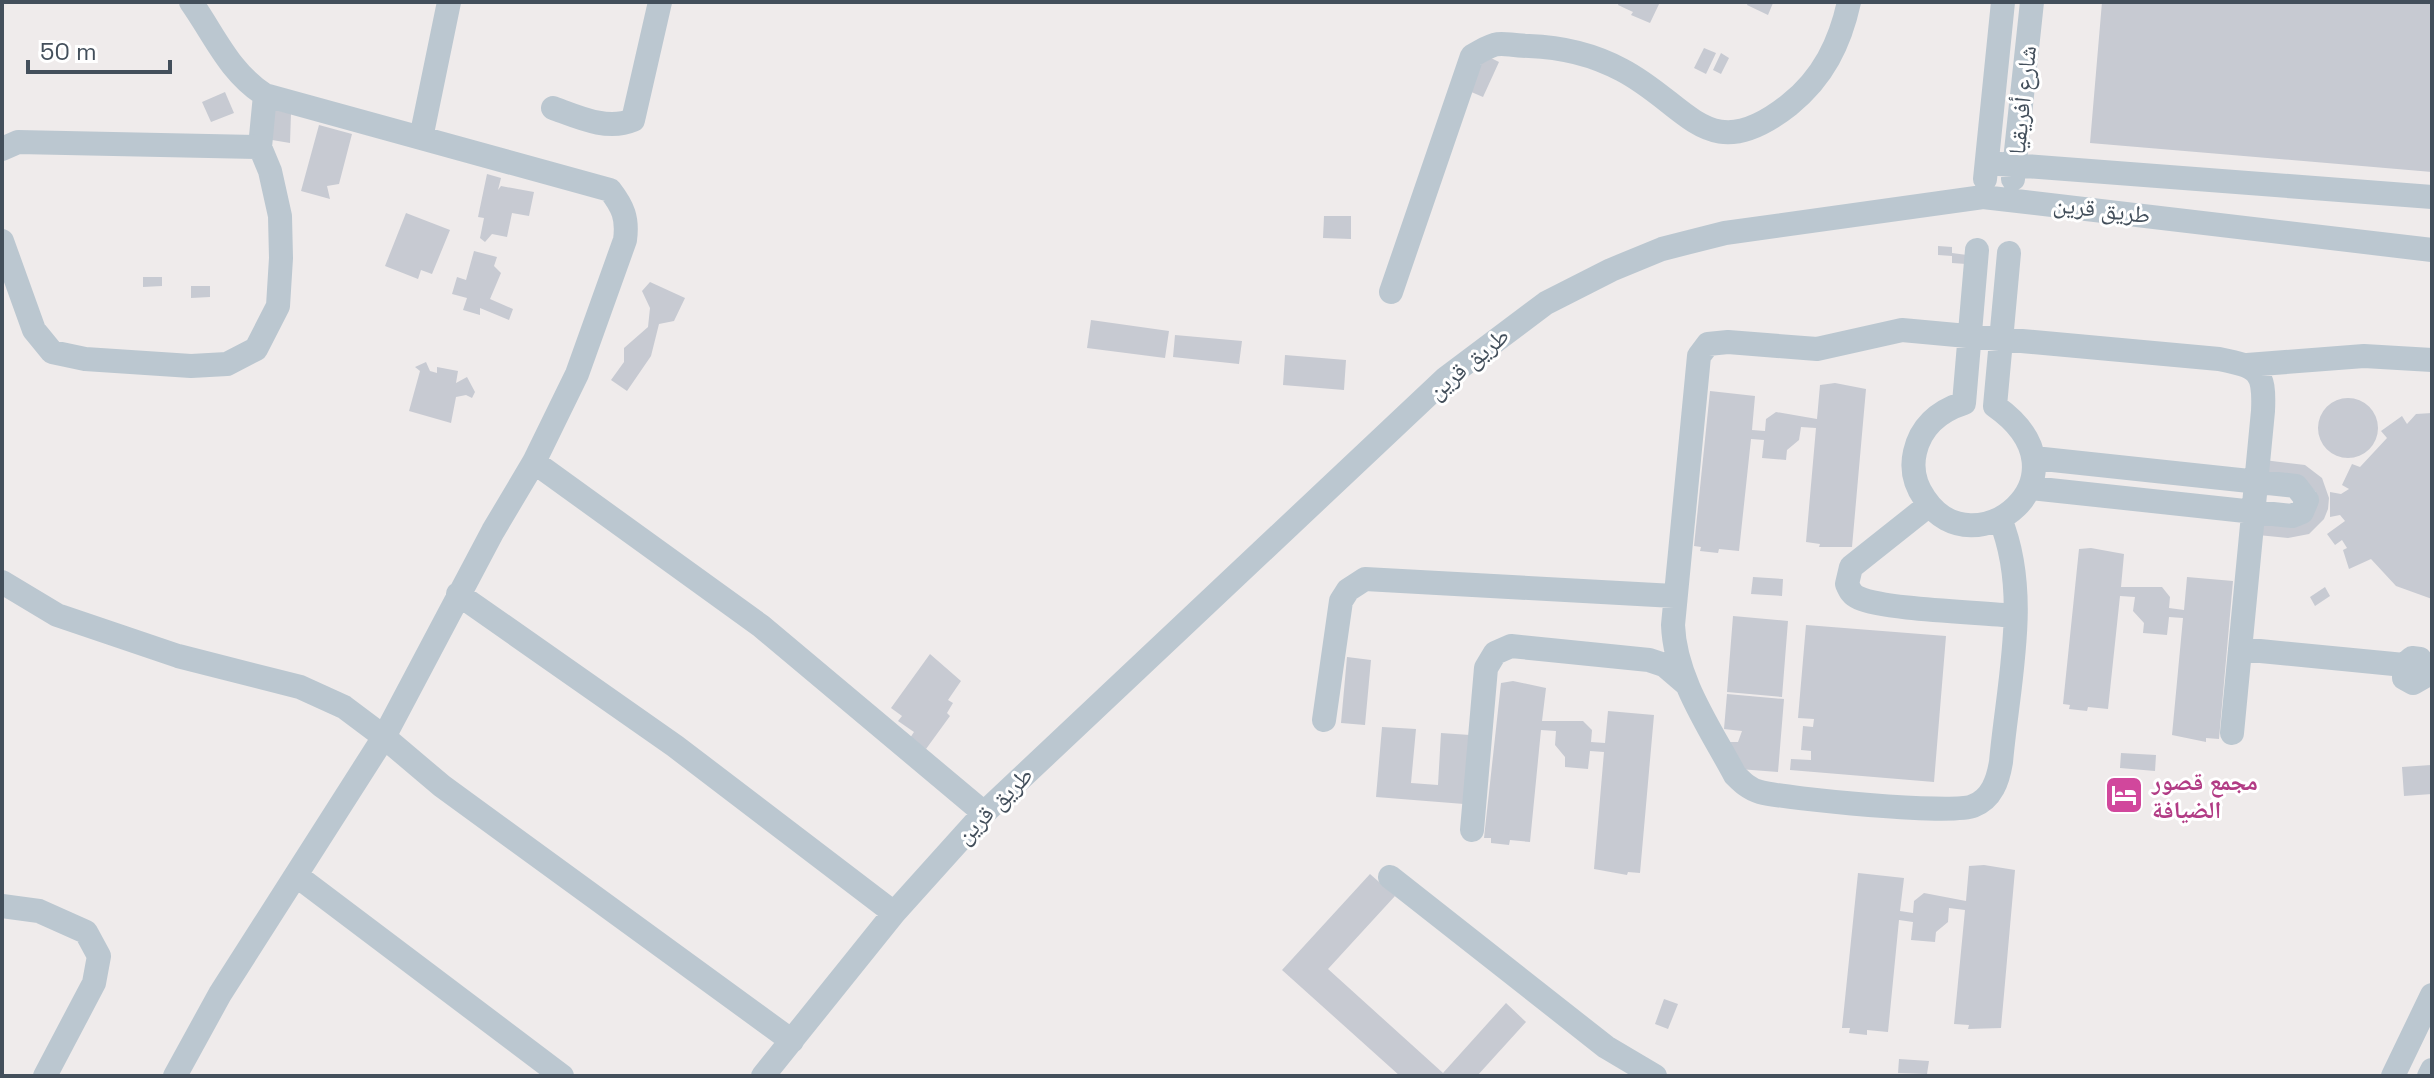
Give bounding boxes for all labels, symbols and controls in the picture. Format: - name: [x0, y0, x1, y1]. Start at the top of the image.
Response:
- scale bar: [28, 24, 170, 74]
- text: 50 m: [40, 36, 97, 67]
- street label: شارع أفريقيا: [2001, 44, 2043, 156]
- street label: طريق قرين: [2052, 188, 2152, 230]
- street label: طريق قرين: [1421, 320, 1515, 406]
- street label: طريق قرين: [949, 760, 1039, 850]
- place label: مجمع قصور الضيافة: [2151, 766, 2258, 825]
- hotel icon: مجمع قصور الضيافة: [2103, 774, 2145, 816]

